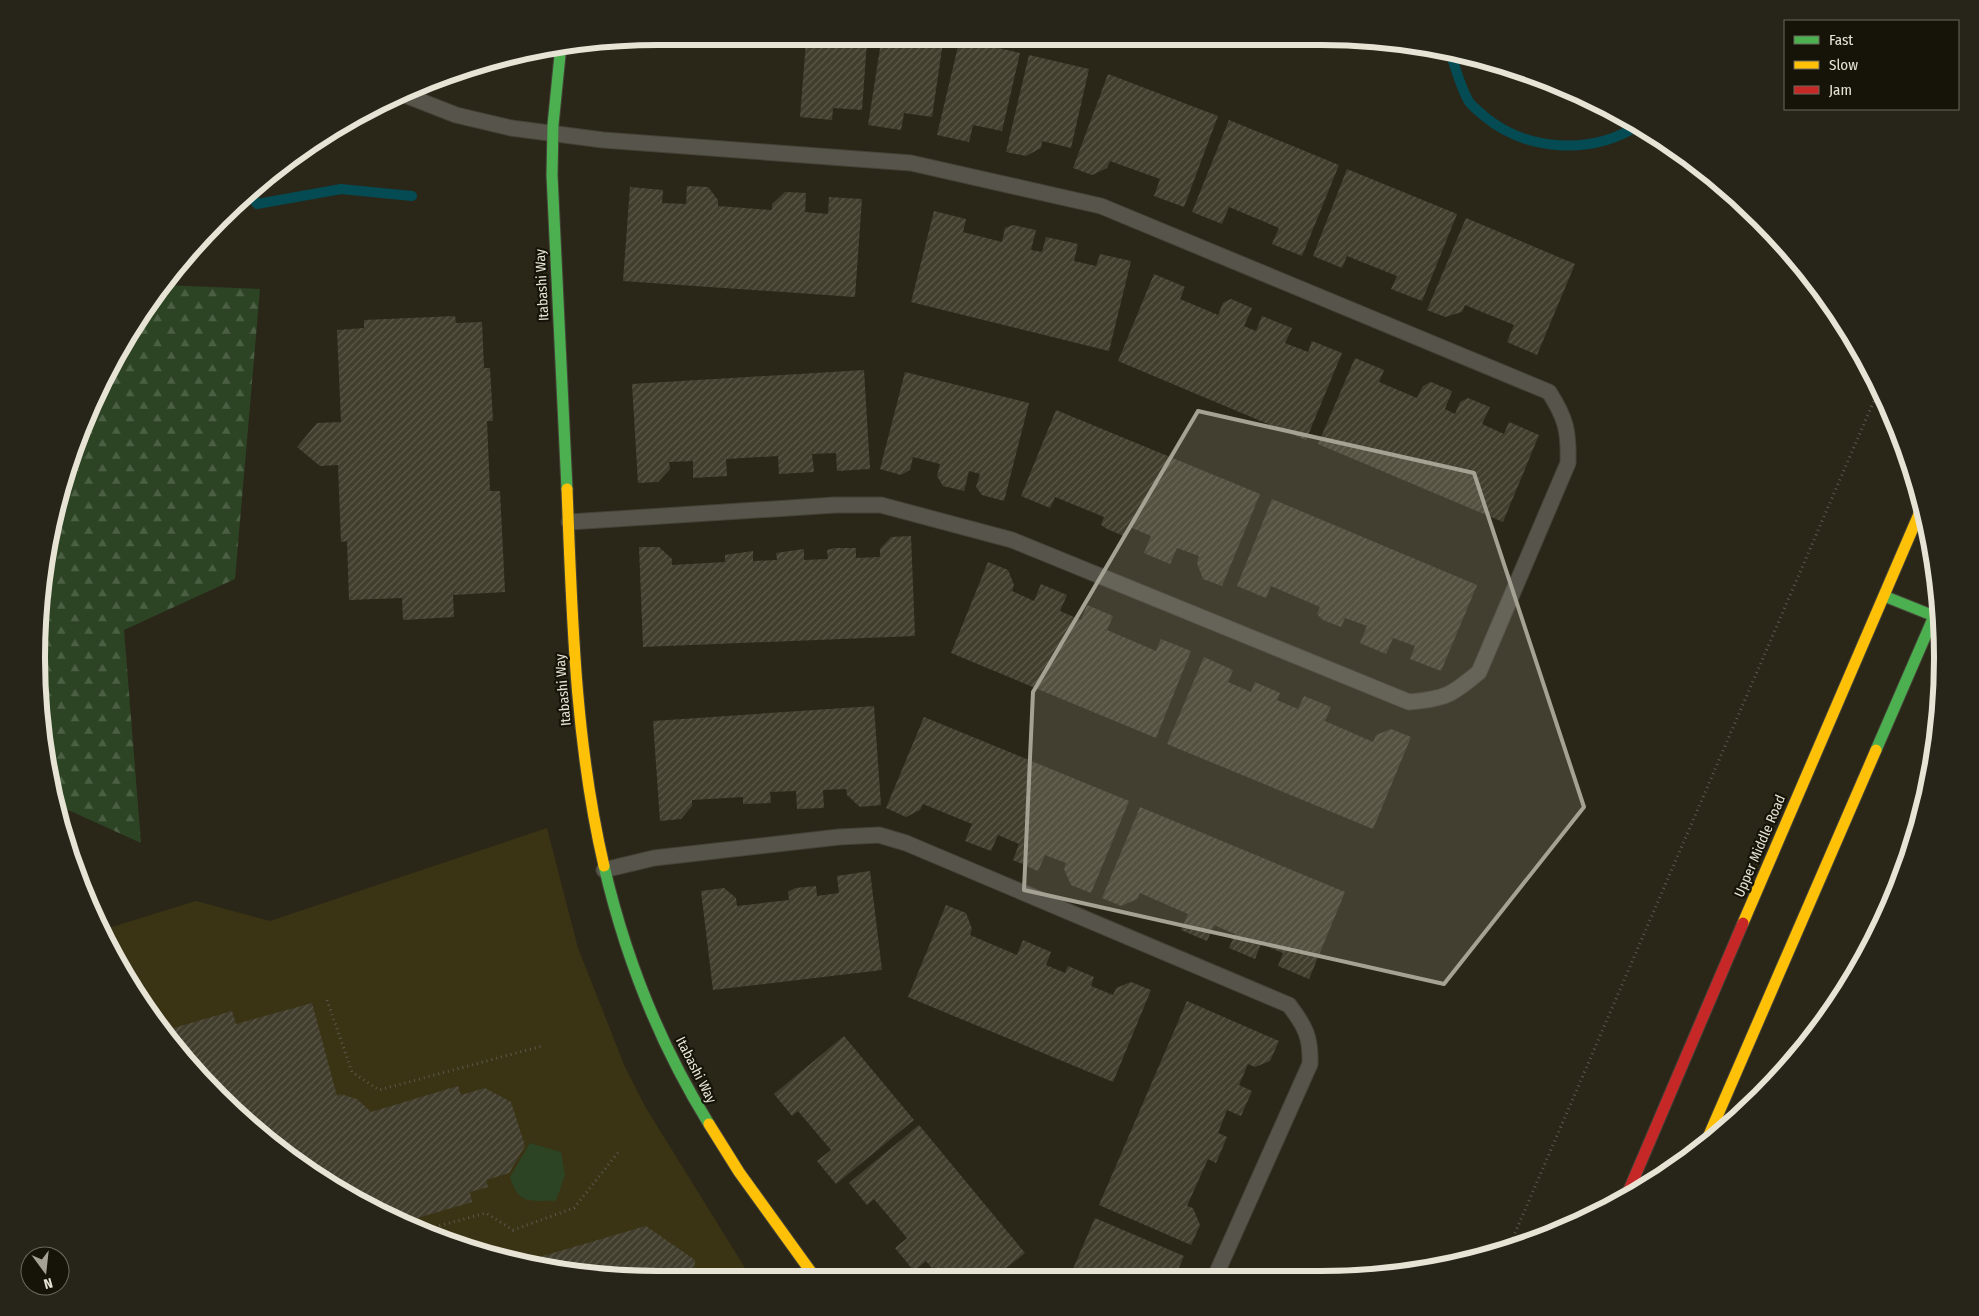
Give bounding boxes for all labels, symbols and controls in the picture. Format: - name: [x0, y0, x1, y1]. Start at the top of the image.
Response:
- legend: [1784, 20, 1959, 110]
- text: Fast: [1829, 31, 1853, 49]
- text: Slow: [1829, 56, 1858, 74]
- text: Jam: [1829, 81, 1852, 99]
- street label: Itabashi Way: [532, 248, 552, 322]
- street label: Itabashi Way: [551, 653, 575, 727]
- street label: Upper Middle Road: [1731, 792, 1789, 900]
- street label: Itabashi Way: [672, 1034, 720, 1107]
- north arrow: [20, 1246, 70, 1296]
- text: N: [42, 1274, 54, 1292]

